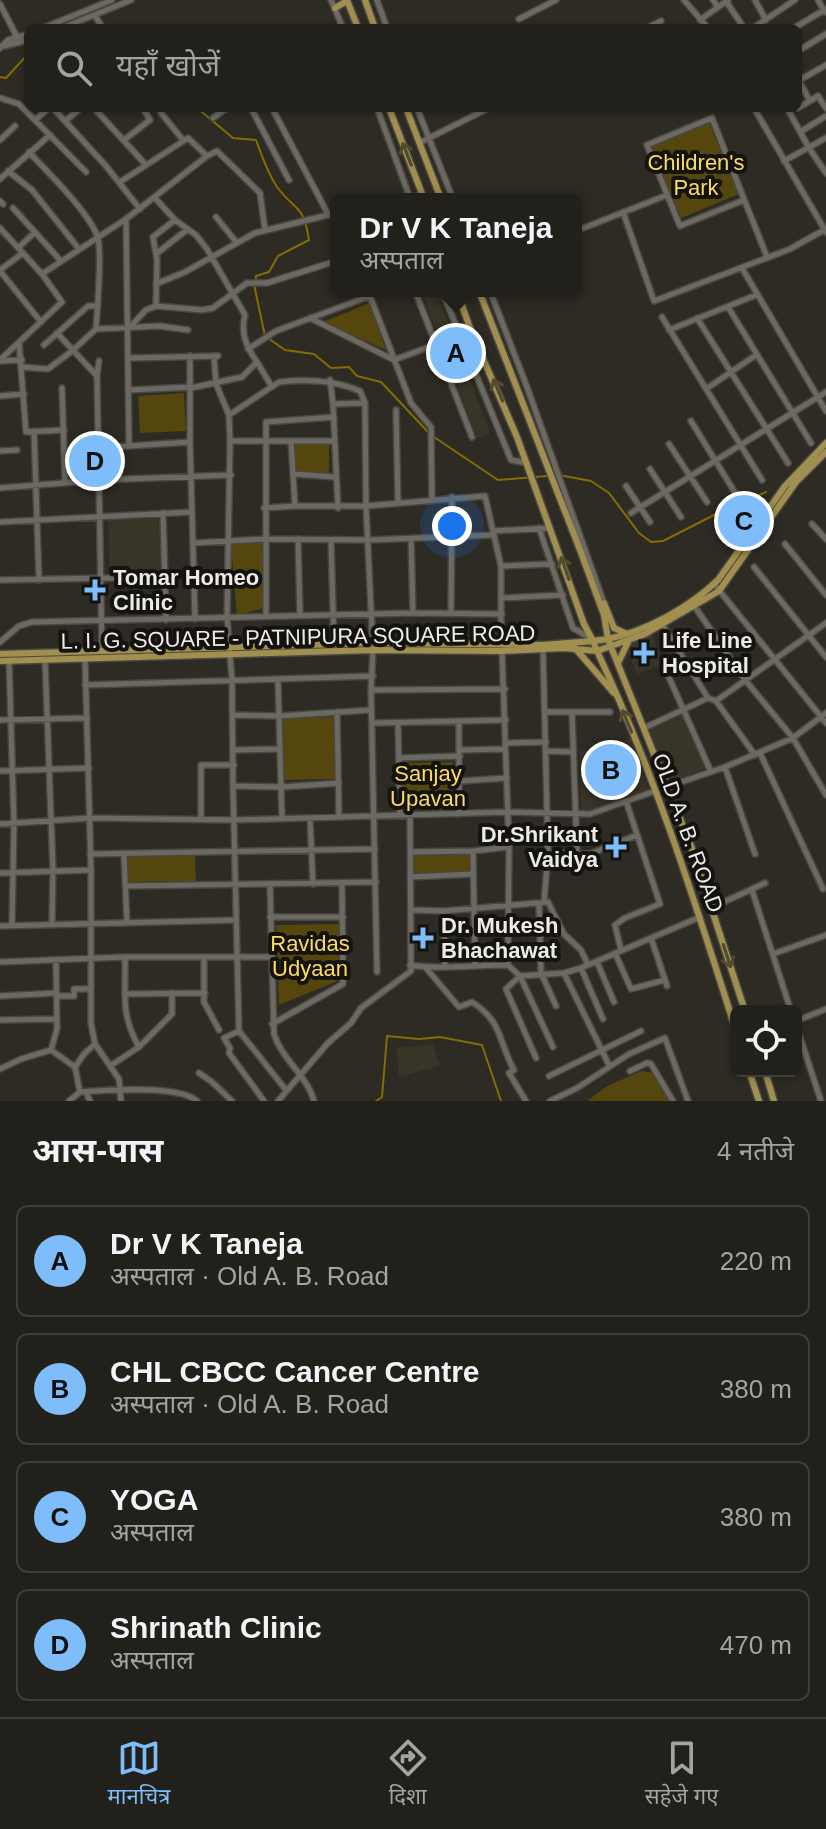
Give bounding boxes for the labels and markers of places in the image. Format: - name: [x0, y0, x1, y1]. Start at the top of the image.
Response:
- pin: A: [430, 323, 482, 383]
- pin: D: [69, 431, 121, 491]
- pin: C: [718, 491, 770, 551]
- place label: Tomar Homeo Clinic: [113, 565, 259, 615]
- marker: Tomar Homeo Clinic: [84, 579, 106, 601]
- place label: Life Line Hospital: [662, 628, 752, 678]
- marker: Life Line Hospital: [633, 642, 655, 664]
- pin: B: [585, 740, 637, 800]
- place label: Dr.Shrikant Vaidya: [481, 822, 599, 872]
- marker: Dr.Shrikant Vaidya: [605, 836, 627, 858]
- place label: Dr. Mukesh Bhachawat: [441, 913, 558, 963]
- marker: Dr. Mukesh Bhachawat: [412, 927, 434, 949]

